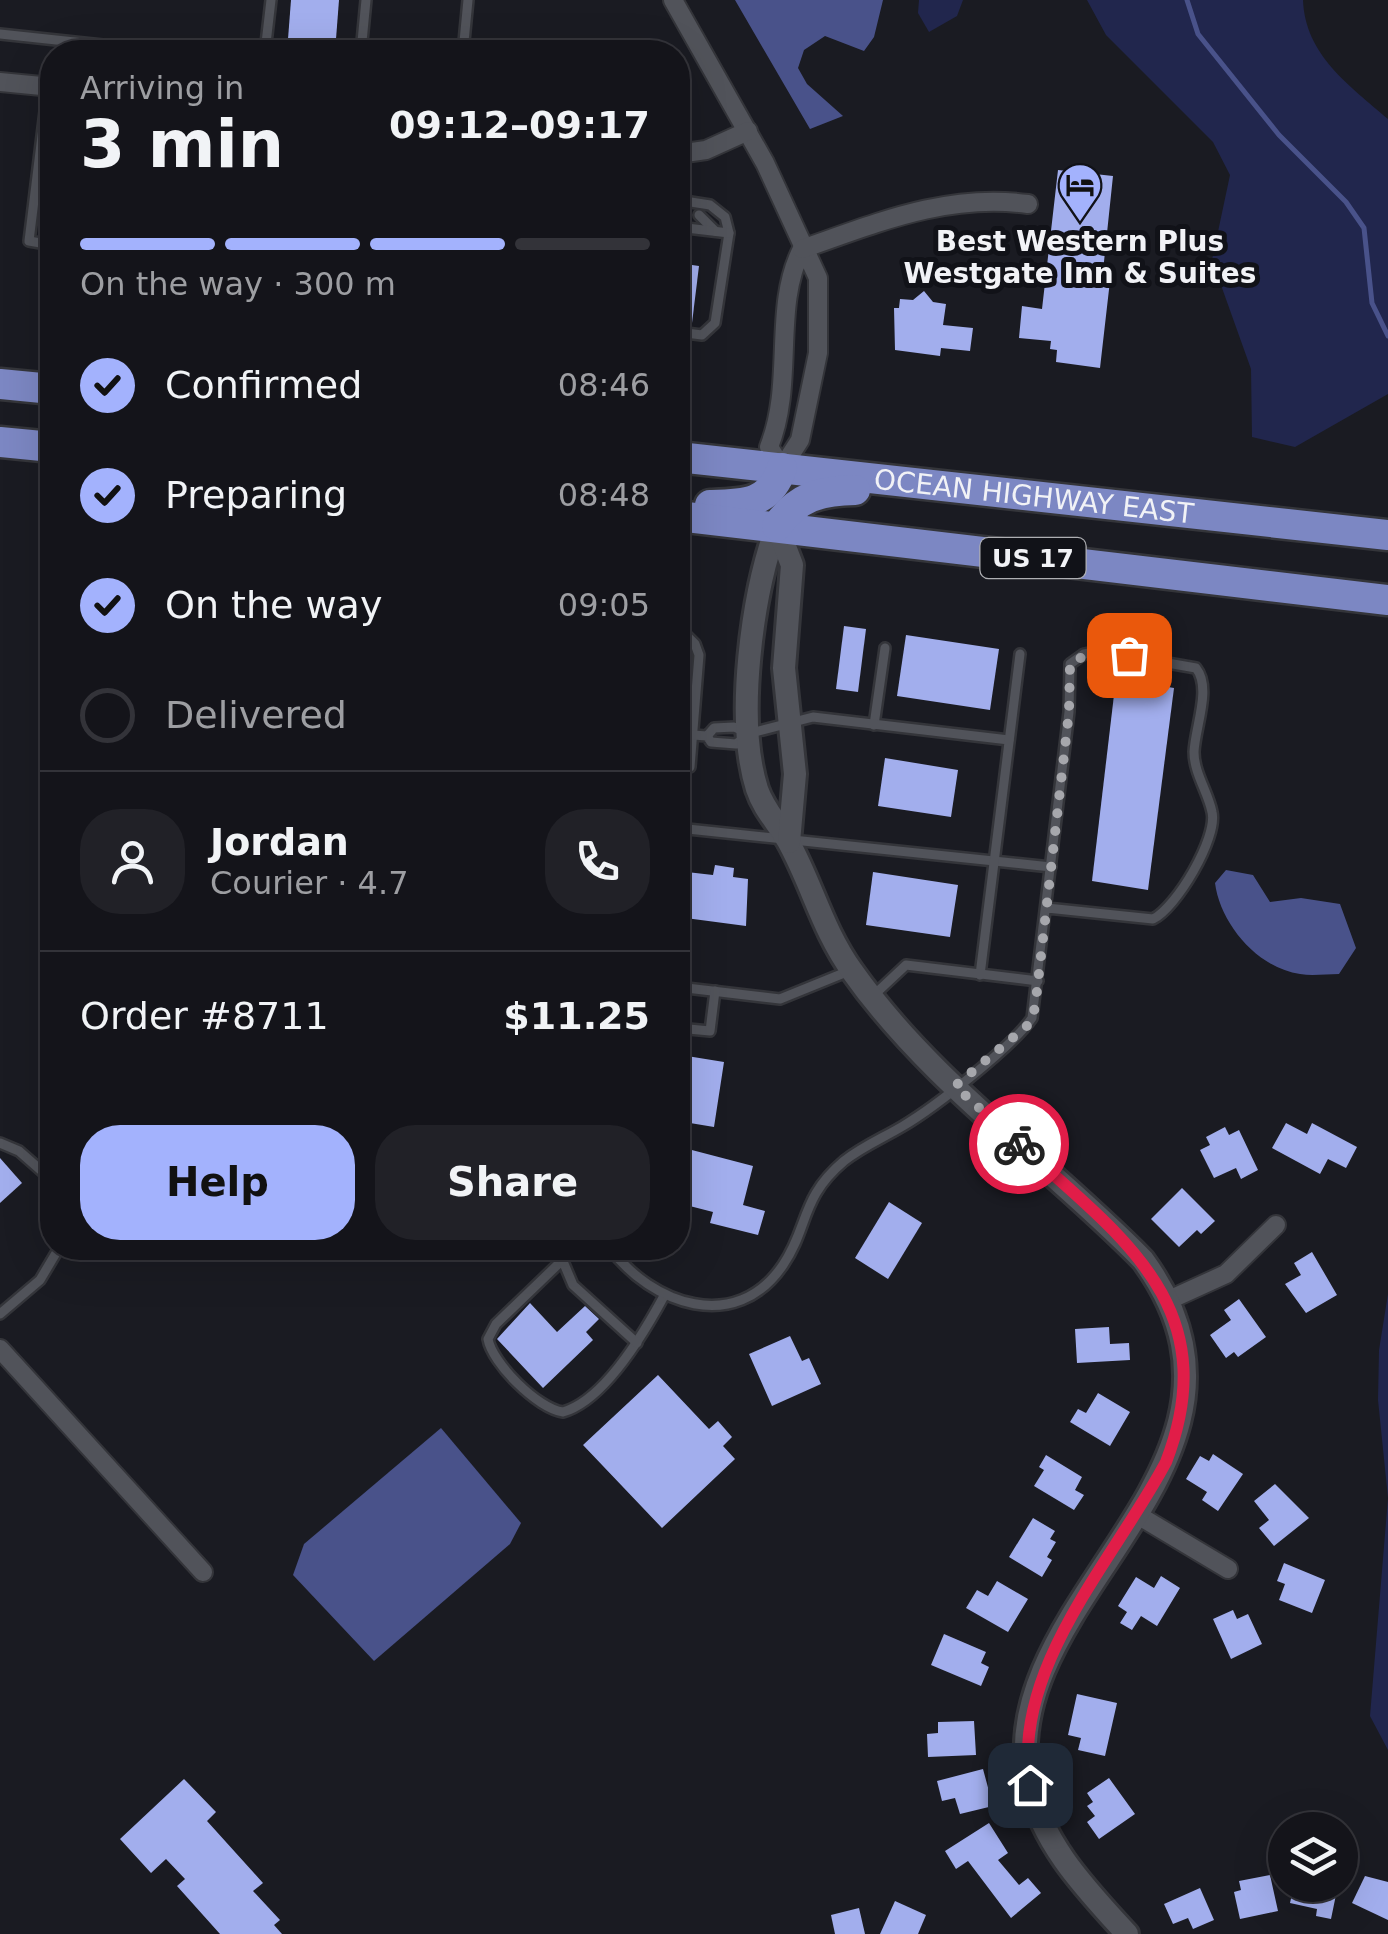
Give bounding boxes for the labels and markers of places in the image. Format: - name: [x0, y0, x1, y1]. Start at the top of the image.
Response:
- hotel icon: Best Western Plus Westgate Inn & Suites: [1057, 162, 1103, 223]
- place label: Best Western Plus Westgate Inn & Suites: [904, 225, 1256, 290]
- pin: [1087, 613, 1172, 698]
- pin: [988, 1743, 1073, 1828]

